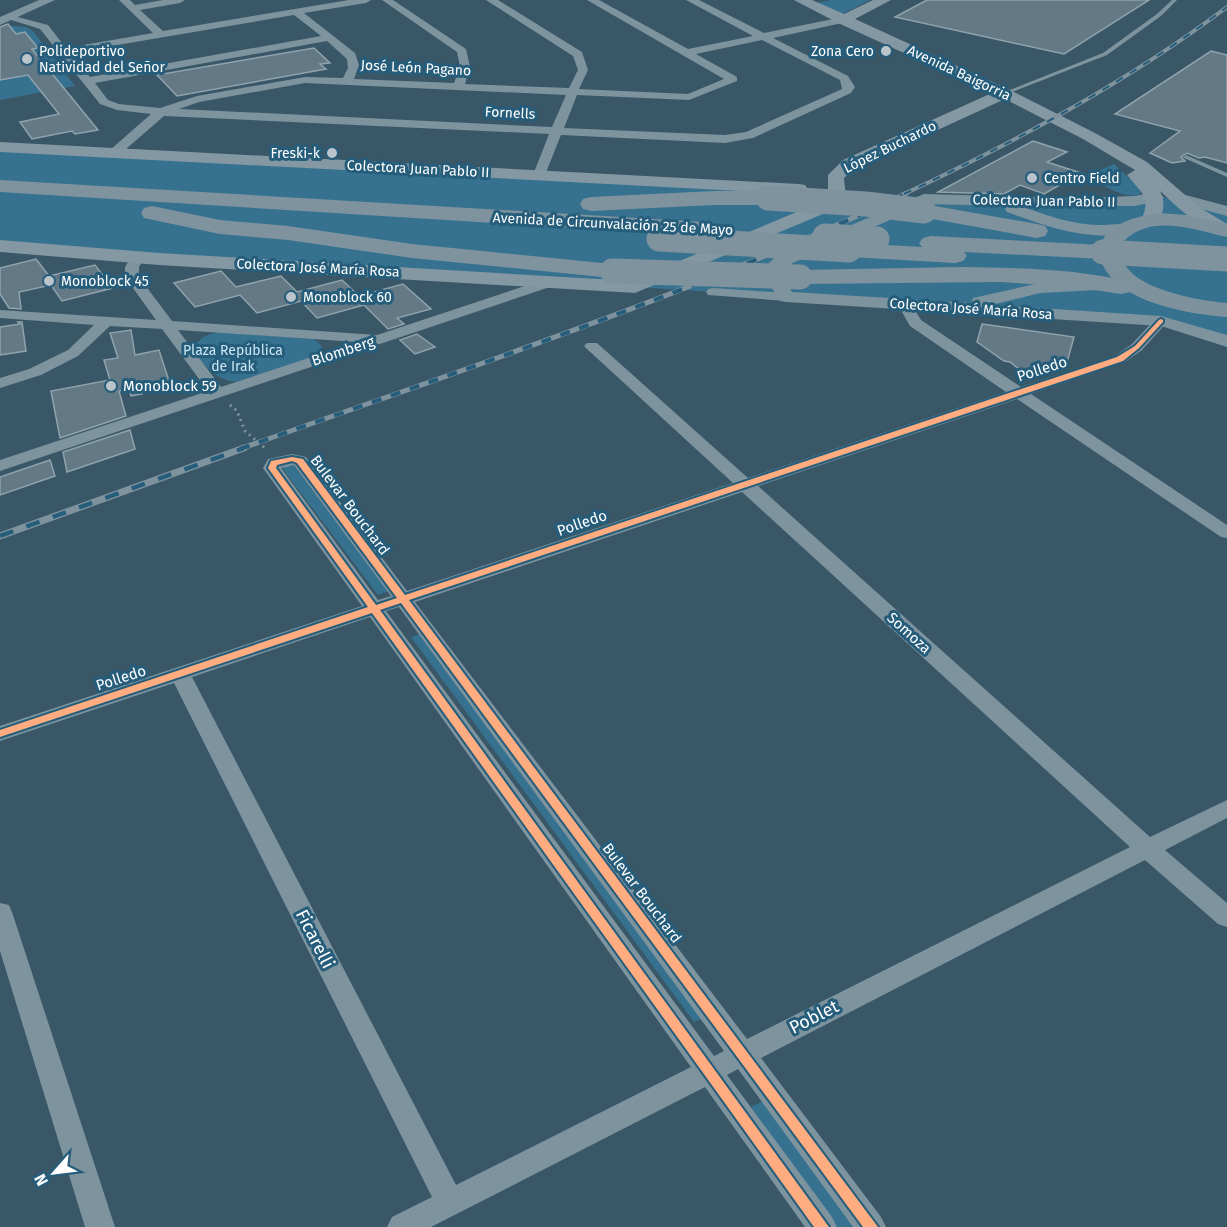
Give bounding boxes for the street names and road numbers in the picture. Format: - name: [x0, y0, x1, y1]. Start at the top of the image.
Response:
- street label: Avenida Baigorria: [905, 42, 1013, 104]
- street label: José León Pagano: [360, 57, 472, 79]
- street label: Fornells: [484, 103, 536, 123]
- street label: López Buchardo: [841, 117, 939, 177]
- street label: Colectora Juan Pablo II: [346, 157, 490, 181]
- street label: Colectora Juan Pablo II: [972, 191, 1116, 211]
- street label: Avenida de Circunvalación 25 de Mayo: [492, 209, 734, 239]
- street label: Colectora José María Rosa: [236, 255, 400, 281]
- street label: Colectora José María Rosa: [889, 295, 1053, 323]
- street label: Blomberg: [309, 332, 377, 370]
- street label: Polledo: [1015, 352, 1069, 386]
- street label: Bulevar Bouchard: [307, 452, 393, 558]
- street label: Polledo: [555, 506, 609, 540]
- street label: Somoza: [883, 609, 935, 657]
- street label: Polledo: [94, 661, 148, 695]
- street label: Bulevar Bouchard: [599, 840, 685, 946]
- street label: Ficarelli: [291, 906, 339, 972]
- street label: Poblet: [786, 995, 843, 1039]

